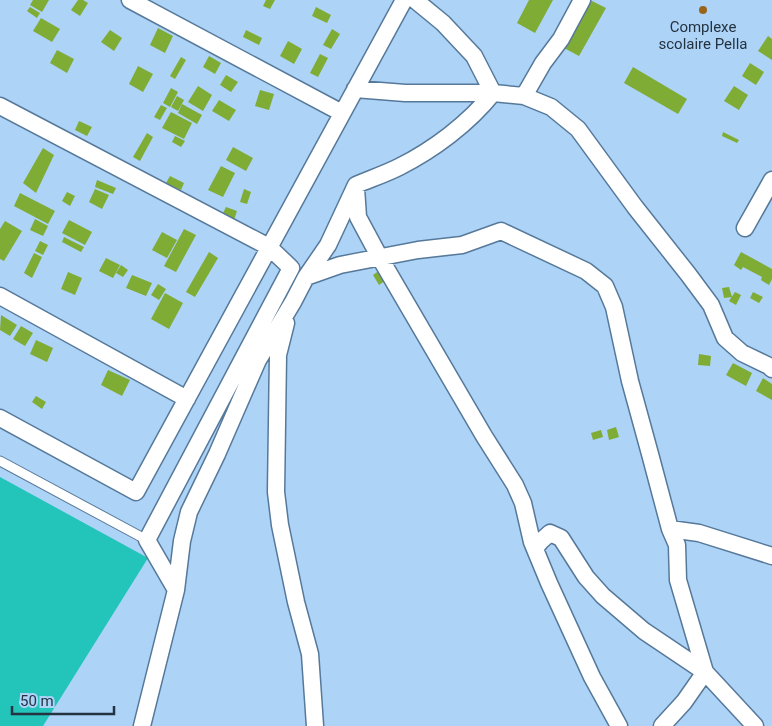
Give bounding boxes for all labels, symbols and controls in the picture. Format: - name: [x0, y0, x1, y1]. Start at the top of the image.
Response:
- marker: Complexe scolaire Pella: [697, 4, 709, 16]
- place label: Complexe scolaire Pella: [659, 18, 748, 53]
- scale bar: [12, 684, 115, 716]
- text: 50 m: [20, 692, 54, 710]

